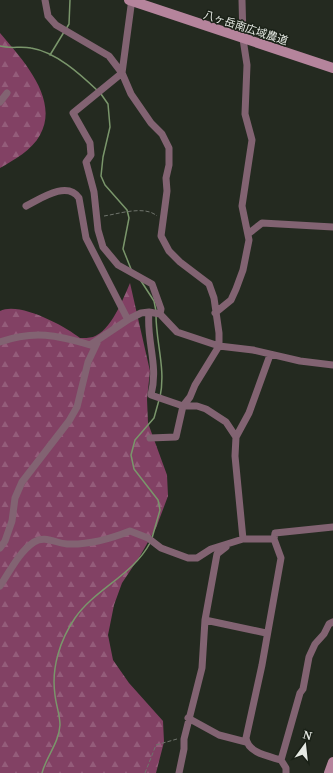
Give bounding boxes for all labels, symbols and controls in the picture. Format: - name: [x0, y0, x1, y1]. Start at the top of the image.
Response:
- street label: 八ヶ岳南広域農道: [202, 6, 290, 48]
- north arrow: [285, 725, 325, 765]
- text: N: [302, 726, 314, 743]

